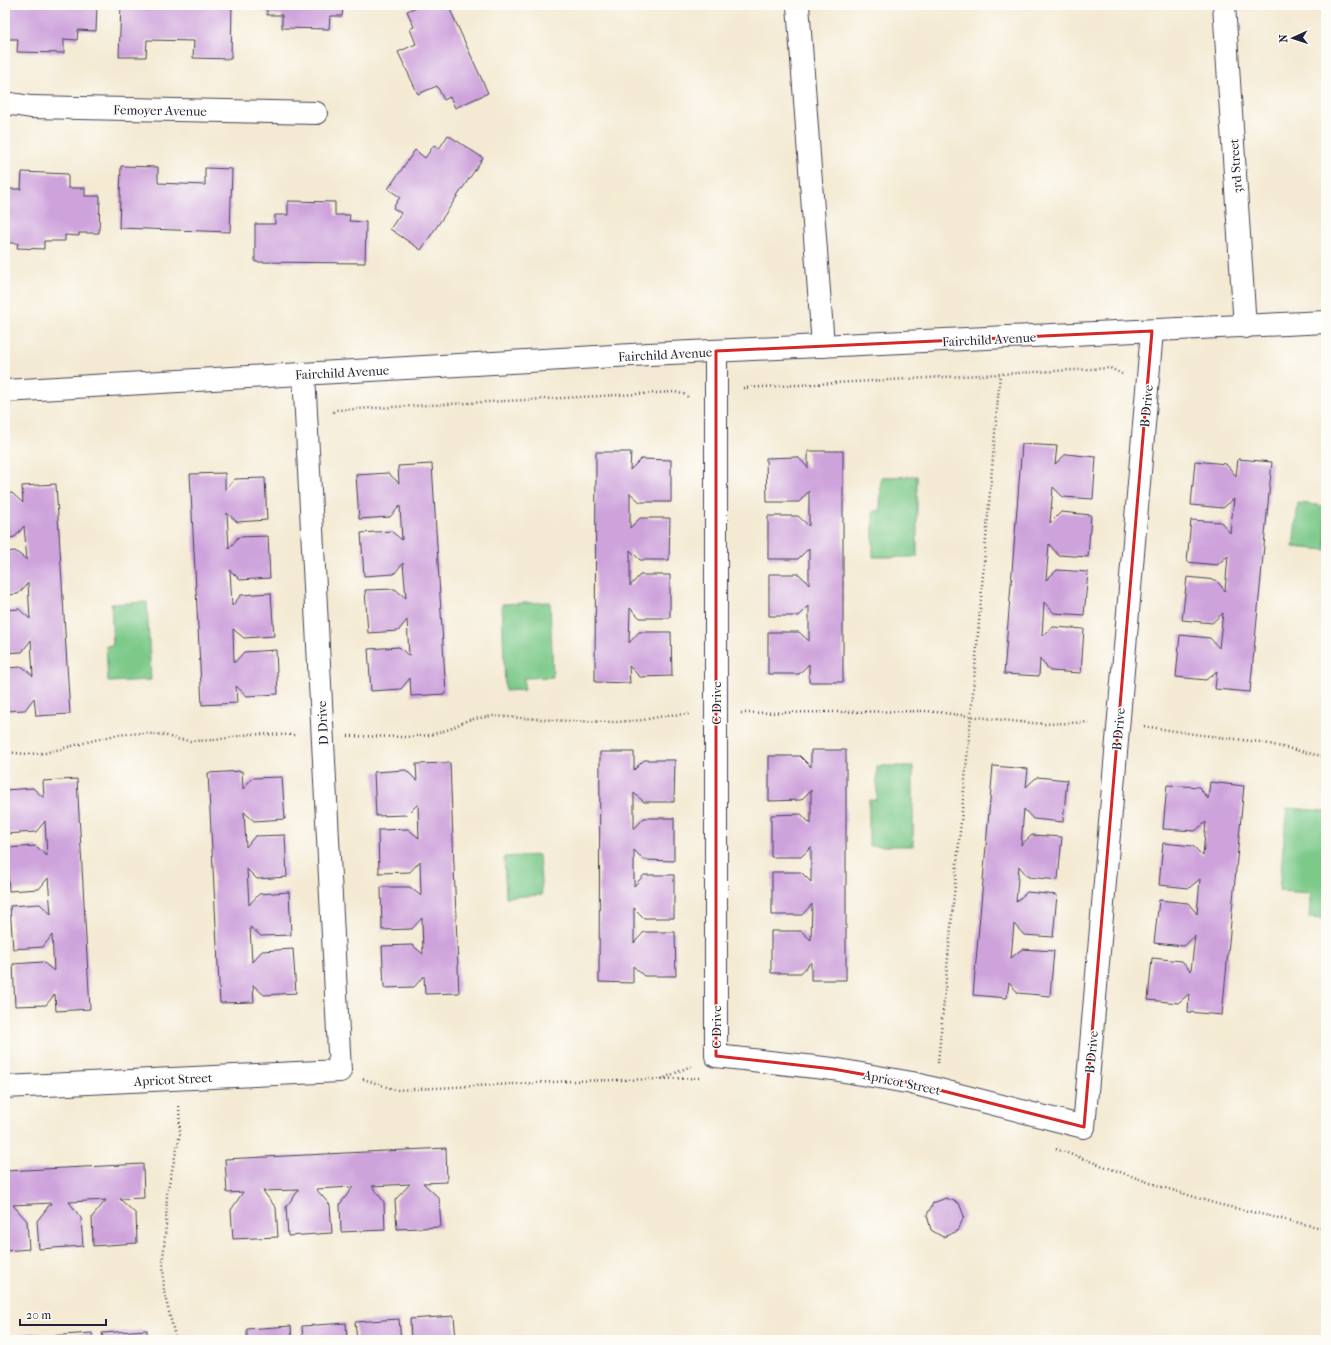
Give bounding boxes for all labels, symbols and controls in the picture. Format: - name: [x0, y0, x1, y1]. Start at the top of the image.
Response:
- north arrow: [1273, 18, 1313, 58]
- text: N: [1277, 33, 1290, 43]
- street label: Femoyer Avenue: [113, 102, 207, 119]
- street label: 3rd Street: [1226, 138, 1245, 194]
- street label: Fairchild Avenue: [942, 330, 1037, 349]
- street label: Fairchild Avenue: [618, 345, 713, 364]
- street label: Fairchild Avenue: [295, 363, 390, 382]
- street label: B Drive: [1137, 383, 1156, 428]
- street label: C Drive: [709, 681, 724, 725]
- street label: D Drive: [314, 700, 331, 746]
- street label: B Drive: [1109, 706, 1128, 751]
- street label: C Drive: [709, 1005, 724, 1049]
- street label: B Drive: [1082, 1029, 1101, 1074]
- street label: Apricot Street: [861, 1067, 942, 1098]
- street label: Apricot Street: [132, 1070, 213, 1089]
- scale bar: [20, 1301, 106, 1327]
- text: 20 m: [26, 1308, 51, 1322]

